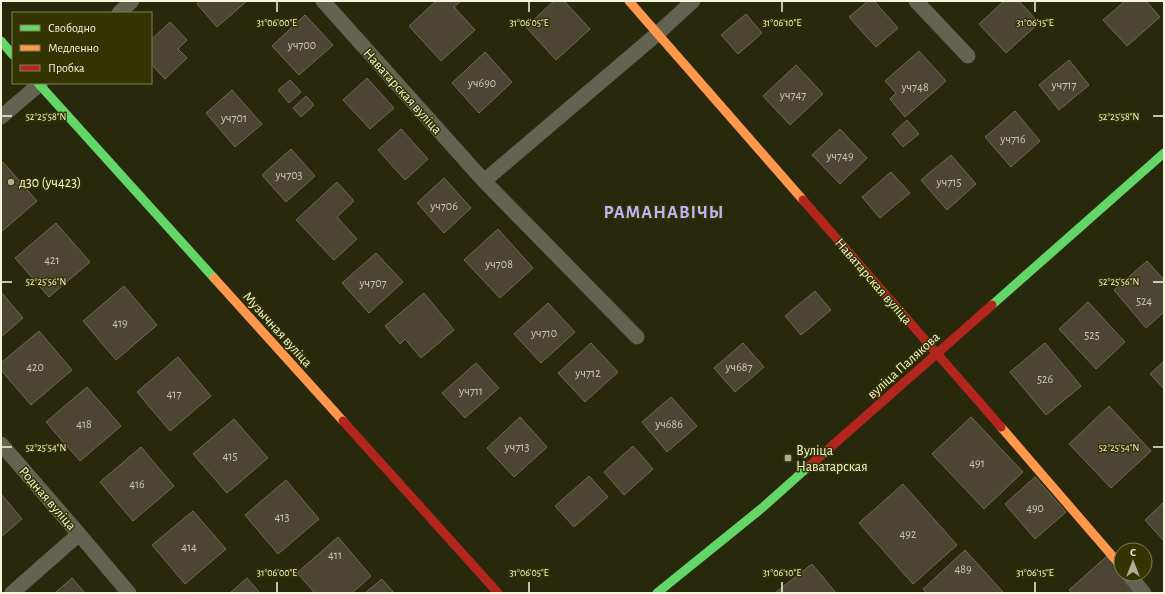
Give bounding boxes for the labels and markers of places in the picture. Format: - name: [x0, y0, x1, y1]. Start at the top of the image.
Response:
- place label: д30 (уч423): [19, 176, 81, 190]
- marker: д30 (уч423): [6, 177, 16, 187]
- place label: Вуліца Наватарская: [796, 444, 868, 474]
- marker: Вуліца Наватарская: [783, 453, 793, 463]

